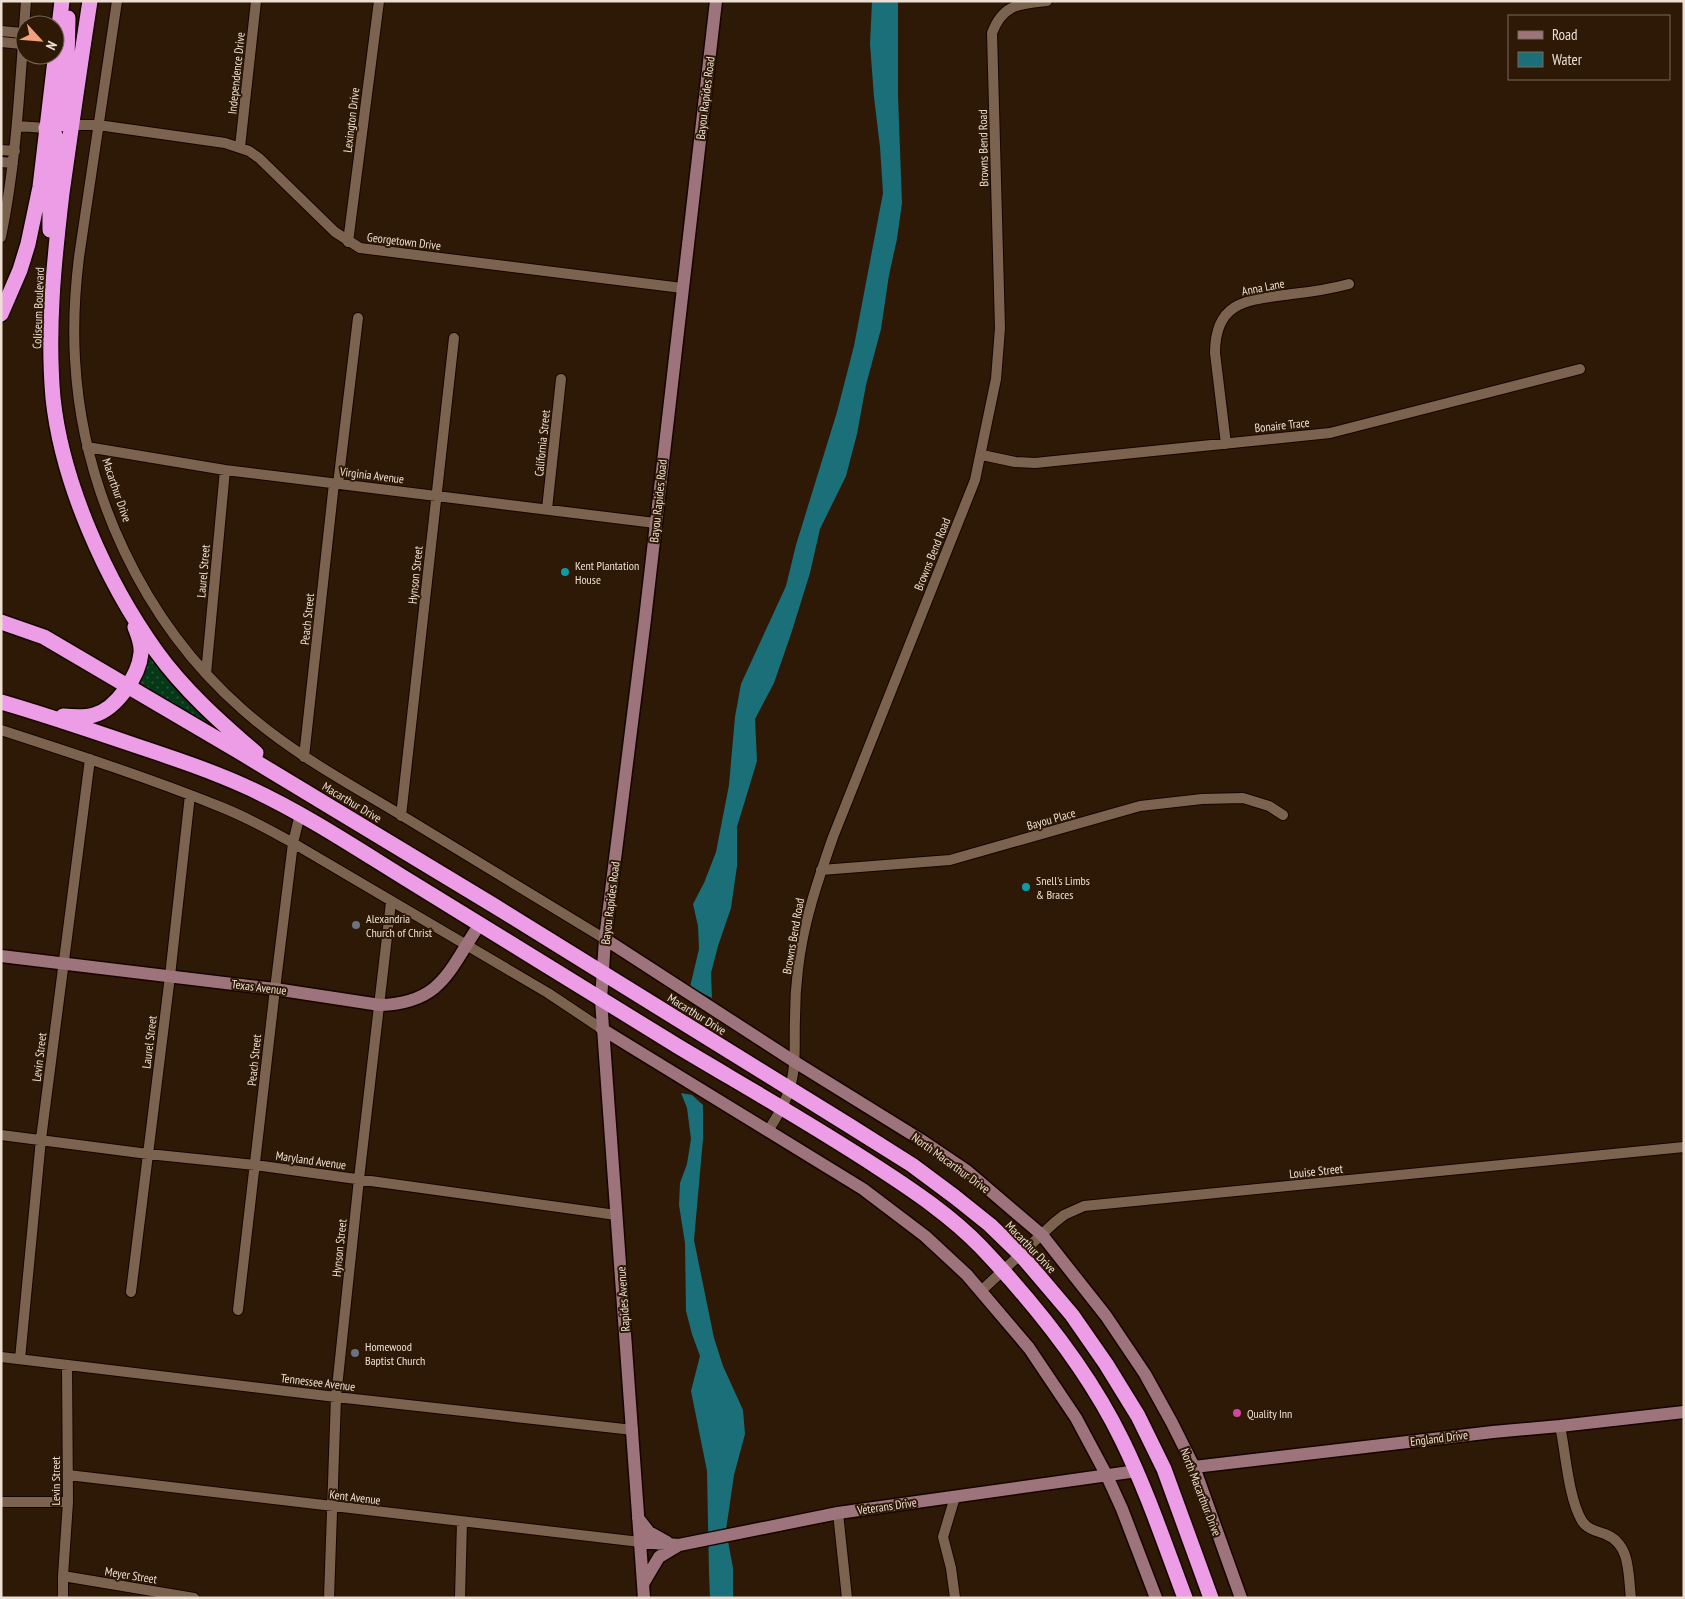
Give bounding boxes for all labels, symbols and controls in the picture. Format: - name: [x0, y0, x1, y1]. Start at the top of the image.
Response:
- north arrow: [15, 15, 65, 65]
- legend: [1508, 15, 1670, 80]
- text: Road: [1552, 25, 1578, 44]
- street label: Independence Drive: [224, 31, 248, 115]
- text: N: [42, 38, 61, 53]
- text: Water: [1552, 50, 1583, 69]
- street label: Bayou Rapides Road: [692, 56, 718, 140]
- street label: Lexington Drive: [340, 87, 362, 153]
- street label: Browns Bend Road: [975, 109, 991, 187]
- street label: Georgetown Drive: [366, 229, 442, 253]
- street label: Coliseum Boulevard: [29, 267, 47, 349]
- street label: Anna Lane: [1240, 275, 1286, 299]
- street label: California Street: [531, 408, 553, 477]
- street label: Bonaire Trace: [1254, 415, 1310, 435]
- street label: Macarthur Drive: [99, 456, 135, 524]
- street label: Bayou Rapides Road: [646, 459, 670, 543]
- street label: Virginia Avenue: [338, 464, 405, 486]
- street label: Browns Bend Road: [911, 515, 953, 593]
- street label: Laurel Street: [193, 543, 213, 598]
- street label: Hynson Street: [405, 545, 426, 605]
- place label: Kent Plantation House: [575, 558, 639, 587]
- marker: Kent Plantation House: [559, 566, 571, 578]
- street label: Peach Street: [297, 592, 317, 646]
- street label: Macarthur Drive: [320, 778, 384, 826]
- street label: Bayou Place: [1025, 805, 1077, 833]
- street label: Bayou Rapides Road: [597, 861, 623, 945]
- place label: Snell's Limbs & Braces: [1036, 873, 1090, 902]
- marker: Snell's Limbs & Braces: [1020, 881, 1032, 893]
- street label: Browns Bend Road: [779, 897, 807, 975]
- place label: Alexandria Church of Christ: [366, 911, 433, 940]
- marker: Alexandria Church of Christ: [350, 919, 362, 931]
- street label: Texas Avenue: [231, 976, 287, 998]
- street label: Macarthur Drive: [665, 990, 729, 1038]
- street label: Laurel Street: [138, 1014, 160, 1069]
- street label: Levin Street: [29, 1031, 50, 1082]
- street label: Peach Street: [244, 1033, 264, 1087]
- street label: North Macarthur Drive: [909, 1130, 993, 1196]
- street label: Maryland Avenue: [275, 1148, 347, 1172]
- street label: Louise Street: [1288, 1161, 1344, 1181]
- street label: Hynson Street: [329, 1218, 350, 1278]
- street label: Macarthur Drive: [1002, 1218, 1060, 1276]
- street label: Rapides Avenue: [613, 1266, 633, 1332]
- place label: Homewood Baptist Church: [365, 1339, 425, 1368]
- marker: Homewood Baptist Church: [349, 1347, 361, 1359]
- street label: Tennessee Avenue: [280, 1370, 356, 1394]
- place label: Quality Inn: [1247, 1406, 1292, 1421]
- marker: Quality Inn: [1231, 1407, 1243, 1419]
- street label: England Drive: [1409, 1427, 1469, 1449]
- street label: North Macarthur Drive: [1177, 1446, 1225, 1538]
- street label: Levin Street: [48, 1456, 63, 1506]
- street label: Kent Avenue: [329, 1486, 382, 1508]
- street label: Veterans Drive: [855, 1494, 918, 1518]
- street label: Meyer Street: [104, 1563, 159, 1587]

